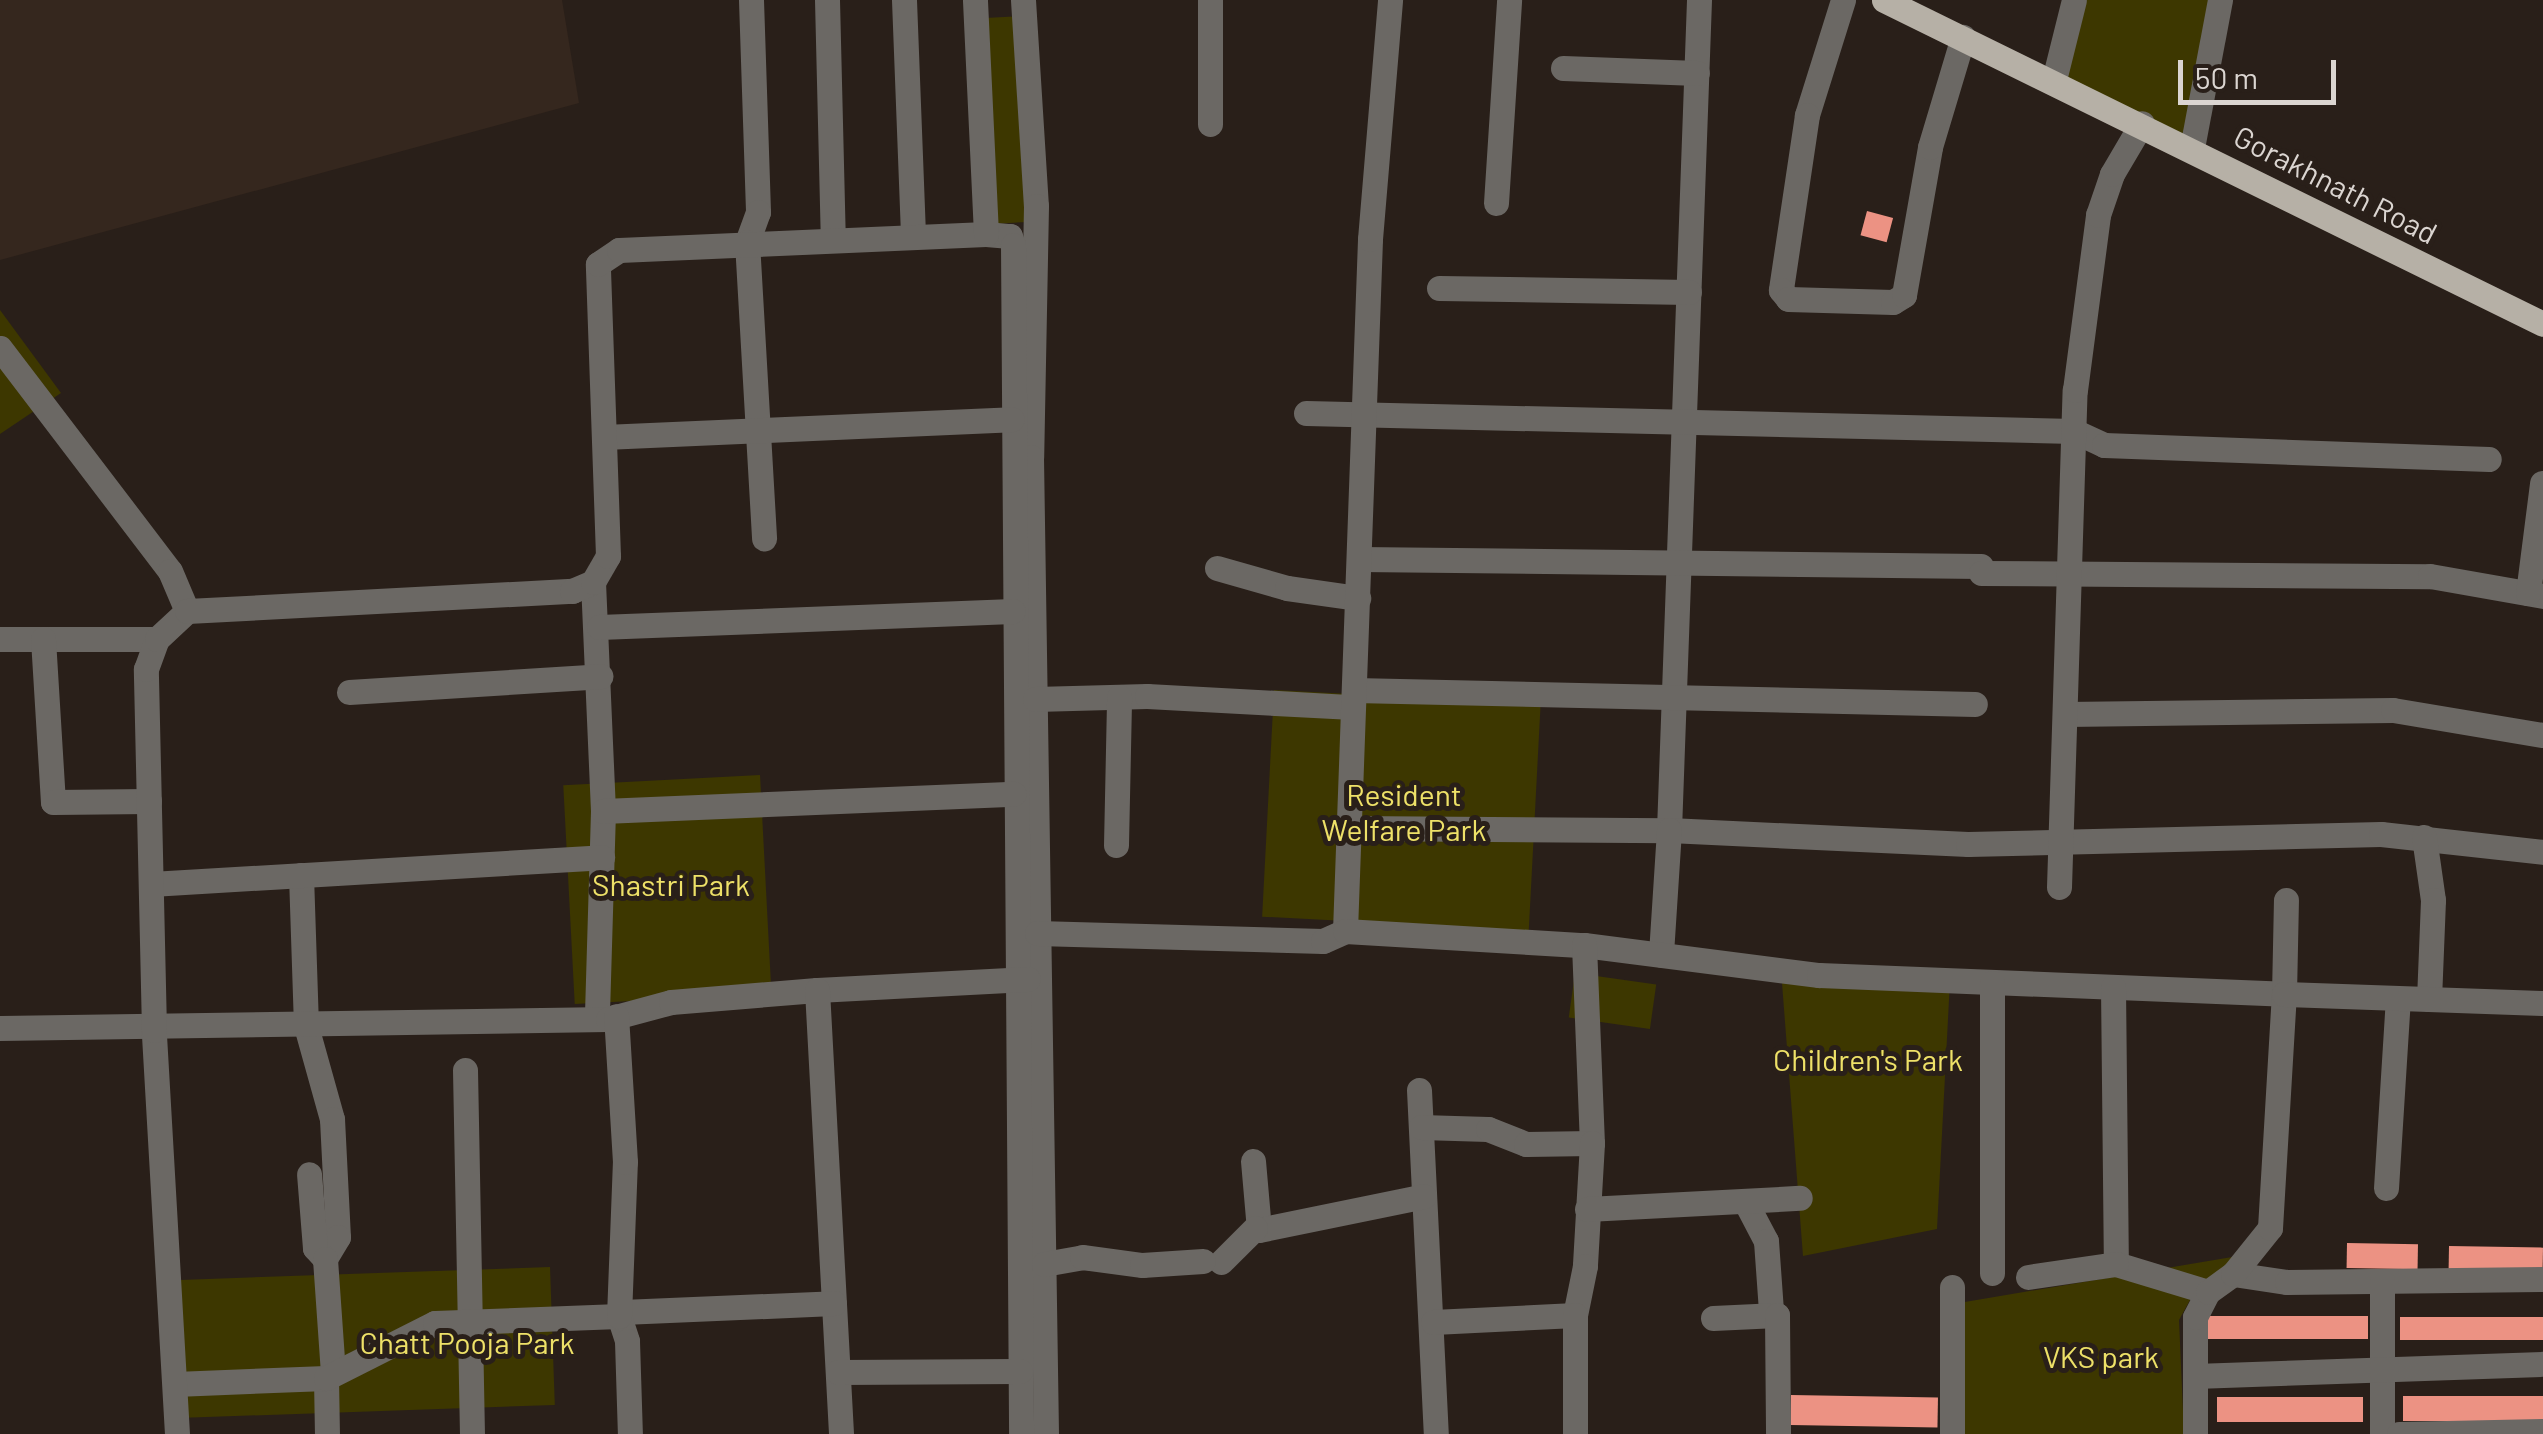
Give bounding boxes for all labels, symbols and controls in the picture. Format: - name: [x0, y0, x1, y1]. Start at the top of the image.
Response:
- scale bar: [2183, 40, 2340, 102]
- text: 50 m: [2195, 59, 2258, 95]
- street label: Gorakhnath Road: [2229, 117, 2443, 251]
- park label: Resident Welfare Park: [1322, 776, 1486, 846]
- park label: Shastri Park: [592, 866, 750, 902]
- park label: Children's Park: [1773, 1041, 1963, 1077]
- park label: Chatt Pooja Park: [360, 1324, 574, 1360]
- park label: VKS park: [2043, 1338, 2159, 1374]

